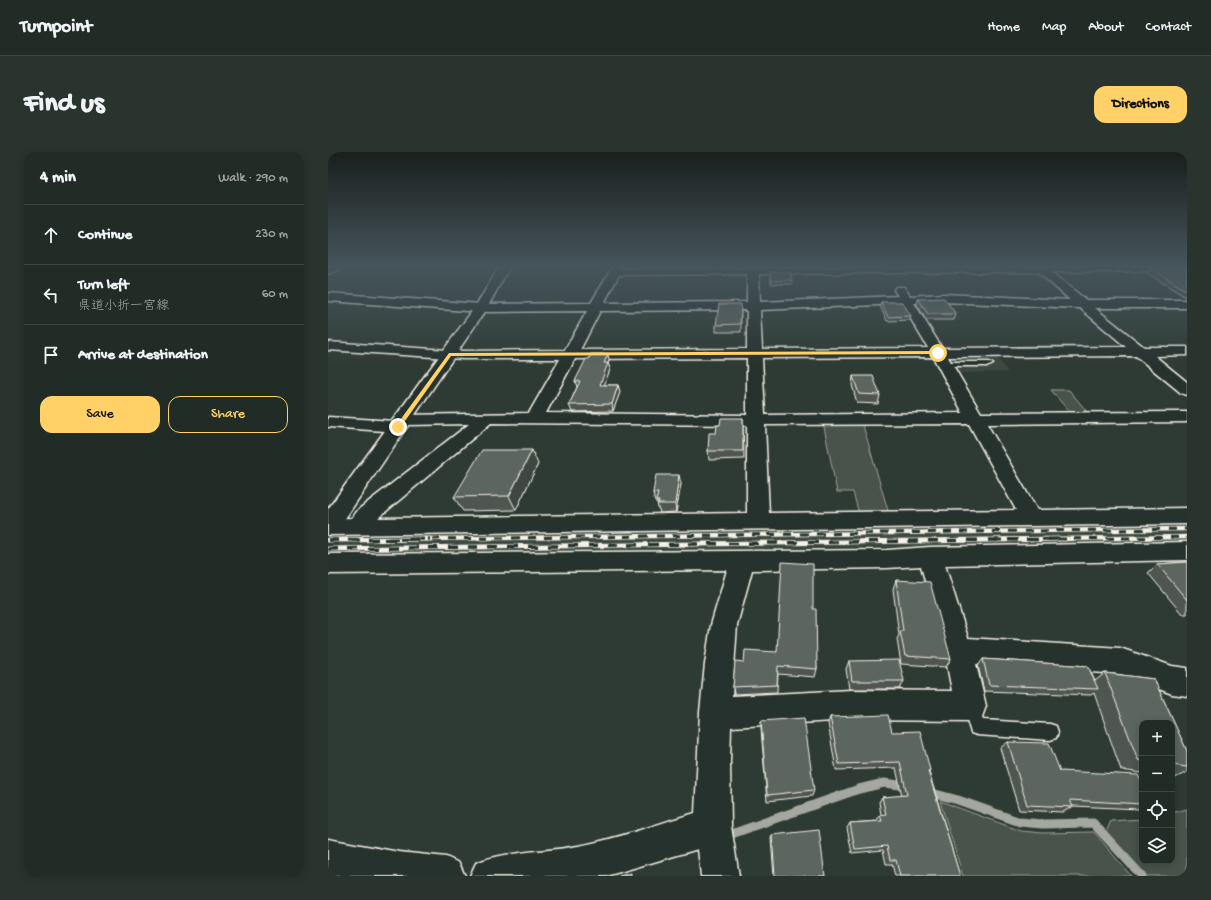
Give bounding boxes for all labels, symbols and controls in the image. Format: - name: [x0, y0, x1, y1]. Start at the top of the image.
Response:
- text: Turnpoint: [20, 16, 92, 39]
- text: Home: [988, 19, 1020, 36]
- text: Map: [1042, 19, 1066, 36]
- text: About: [1088, 19, 1124, 36]
- text: Contact: [1146, 19, 1191, 36]
- button: Directions: [1094, 86, 1187, 123]
- text: Find us: [24, 88, 104, 121]
- text: 4 min: [40, 168, 76, 188]
- text: Walk · 290 m: [218, 171, 288, 186]
- icon: ahead: [40, 224, 62, 246]
- text: Continue: [78, 226, 132, 244]
- text: 230 m: [255, 227, 288, 242]
- text: Turn left: [78, 276, 129, 294]
- icon: left: [40, 284, 62, 306]
- text: 60 m: [262, 287, 288, 302]
- text: 県道小折一宮線: [78, 299, 169, 314]
- icon: arrive: [40, 344, 62, 366]
- route start: [929, 344, 947, 362]
- text: Arrive at destination: [78, 346, 208, 364]
- button: Save: [40, 396, 160, 433]
- button: Share: [168, 396, 288, 433]
- route end: [389, 418, 407, 436]
- map controls: [1139, 720, 1175, 864]
- button: +: [1139, 720, 1175, 756]
- button: −: [1139, 756, 1175, 792]
- button: locate: [1139, 792, 1175, 828]
- button: layers: [1139, 828, 1175, 864]

